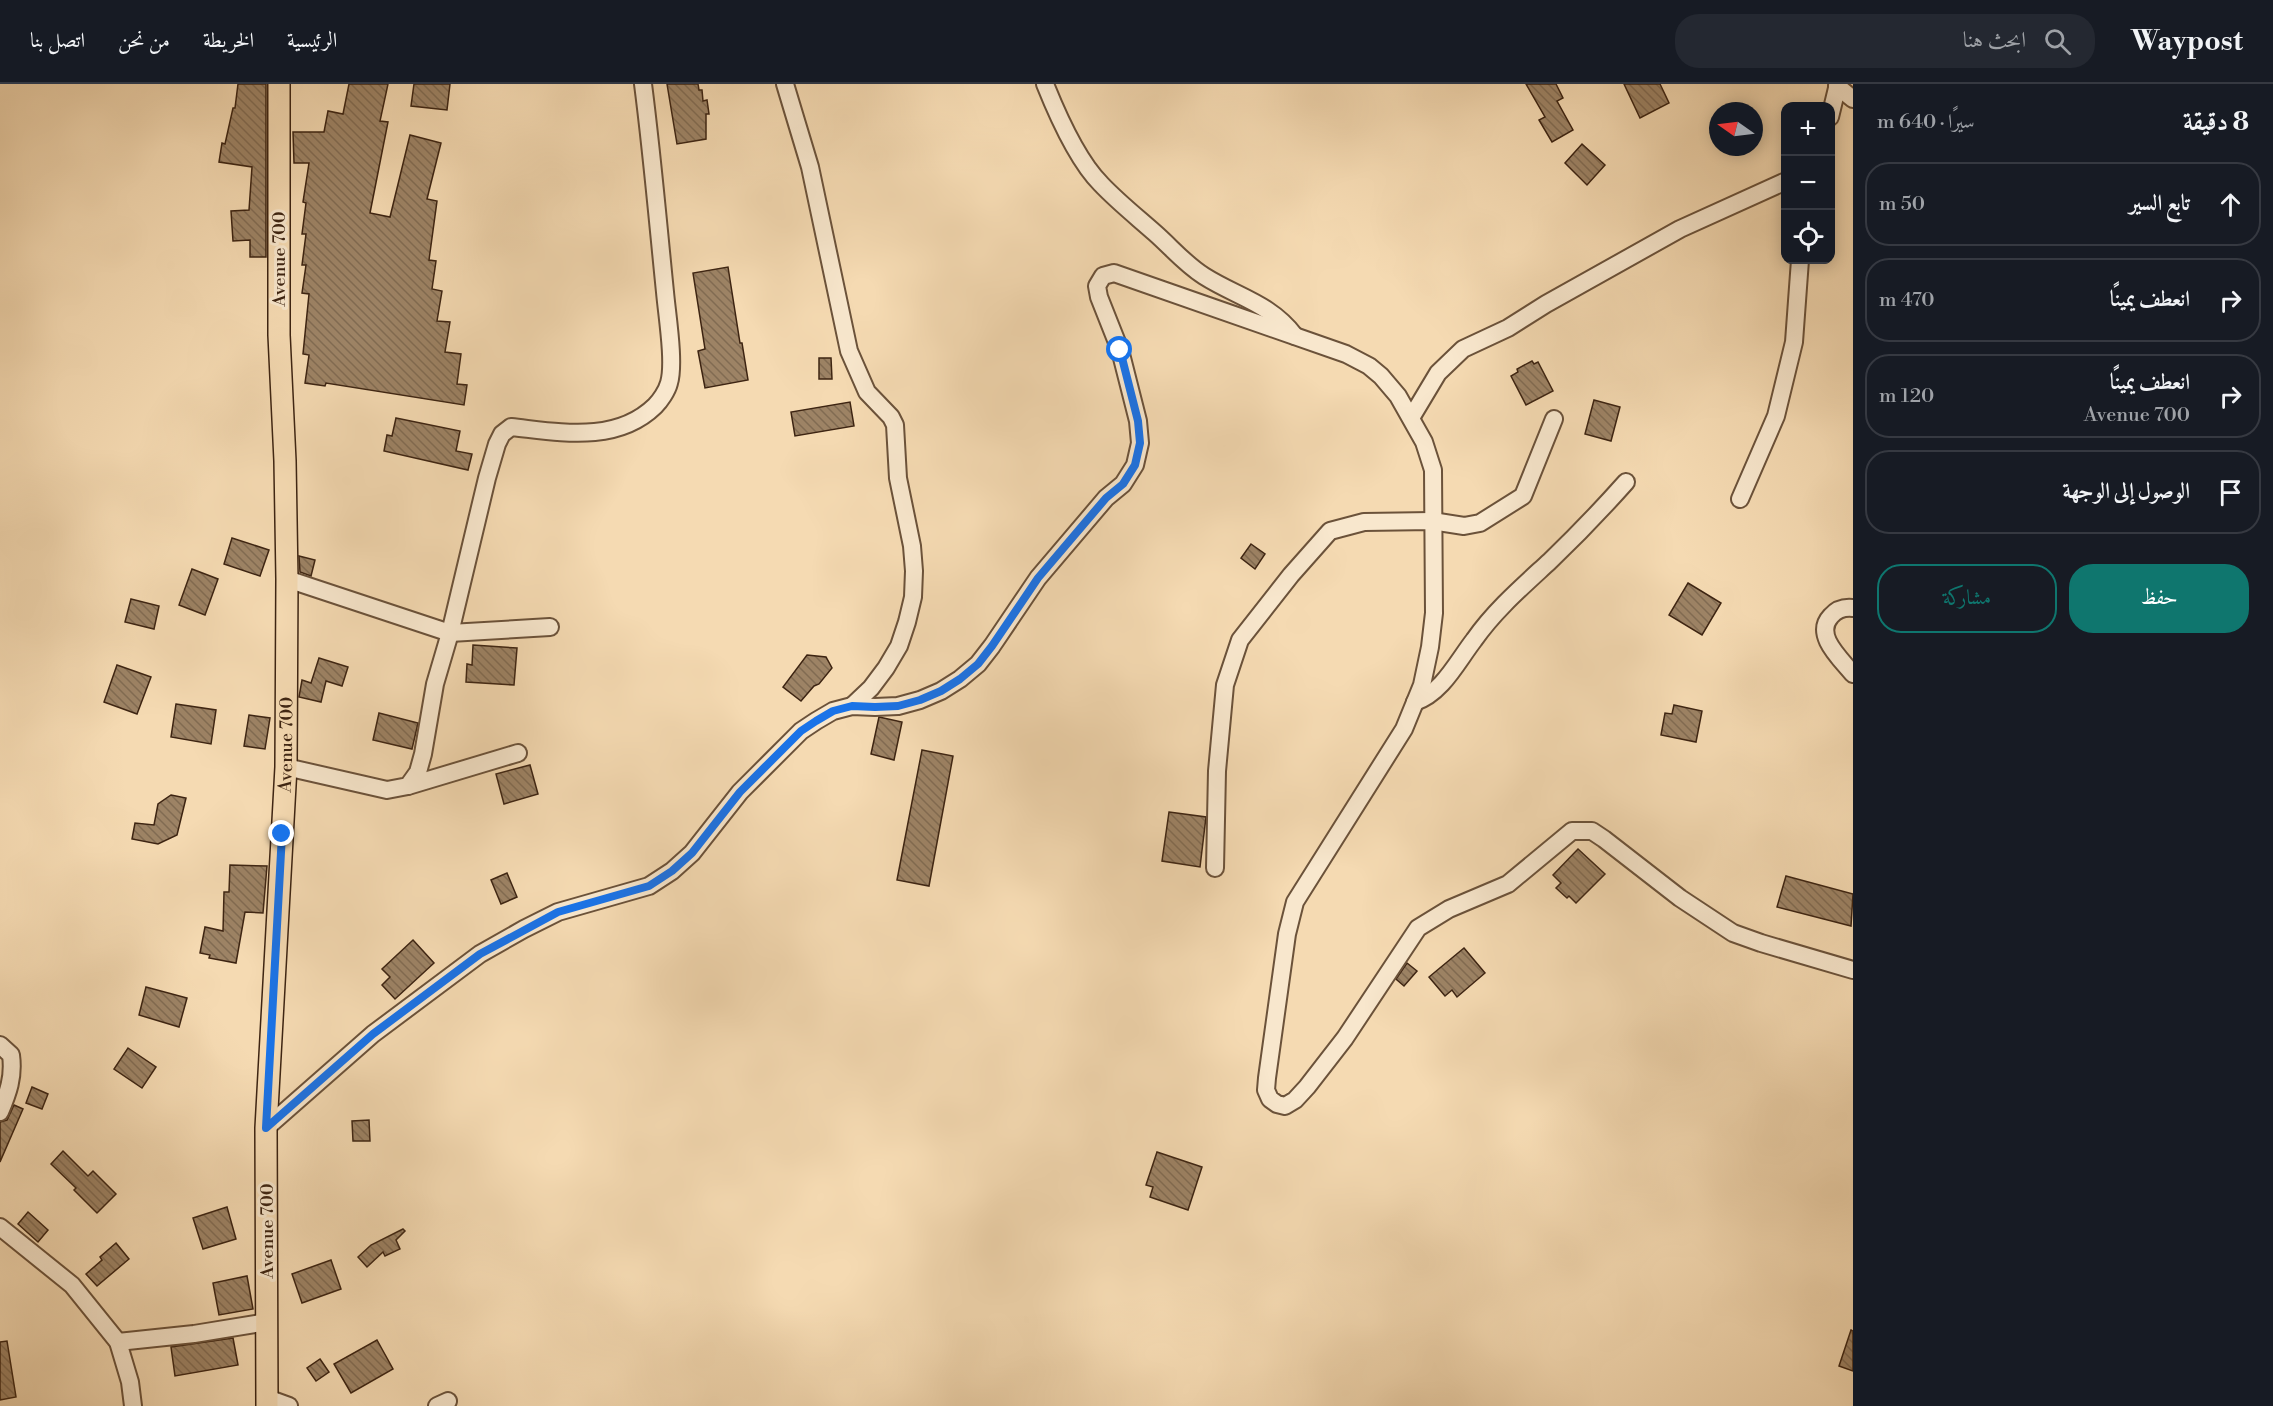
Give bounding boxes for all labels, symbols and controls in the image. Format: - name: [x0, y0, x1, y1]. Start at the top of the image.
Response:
- search box: [1675, 14, 2095, 68]
- text: Waypost: [2131, 24, 2243, 59]
- icon: search: [2041, 25, 2074, 58]
- text: ابحث هنا: [1963, 27, 2026, 54]
- text: اتصل بنا: [30, 28, 85, 54]
- text: من نحن: [118, 28, 170, 54]
- text: الخريطة: [203, 28, 254, 54]
- text: الرئيسية: [287, 28, 337, 54]
- north arrow: [1709, 102, 1763, 156]
- map controls: [1781, 102, 1835, 264]
- button: +: [1781, 102, 1835, 156]
- text: 8 دقيقة: [2183, 106, 2249, 138]
- text: سيرًا · 640 m: [1877, 110, 1975, 135]
- button: −: [1781, 156, 1835, 210]
- icon: ahead: [2214, 188, 2247, 221]
- text: تابع السير: [2129, 190, 2190, 217]
- text: 50 m: [1879, 192, 1925, 217]
- button: locate: [1781, 210, 1835, 264]
- street label: Avenue 700: [268, 211, 291, 308]
- icon: right: [2214, 284, 2247, 317]
- text: انعطف يمينًا: [2110, 286, 2190, 313]
- text: 470 m: [1879, 288, 1935, 313]
- route start: [1106, 336, 1132, 362]
- text: انعطف يمينًا: [2110, 369, 2190, 396]
- icon: right: [2214, 380, 2247, 413]
- text: 120 m: [1879, 384, 1934, 409]
- text: Avenue 700: [2084, 403, 2190, 428]
- icon: arrive: [2214, 476, 2247, 509]
- text: الوصول إلى الوجهة: [2062, 478, 2190, 505]
- button: مشاركة: [1877, 564, 2057, 633]
- button: حفظ: [2069, 564, 2249, 633]
- street label: Avenue 700: [273, 697, 298, 794]
- route end: [268, 820, 294, 846]
- street label: Avenue 700: [256, 1183, 279, 1280]

